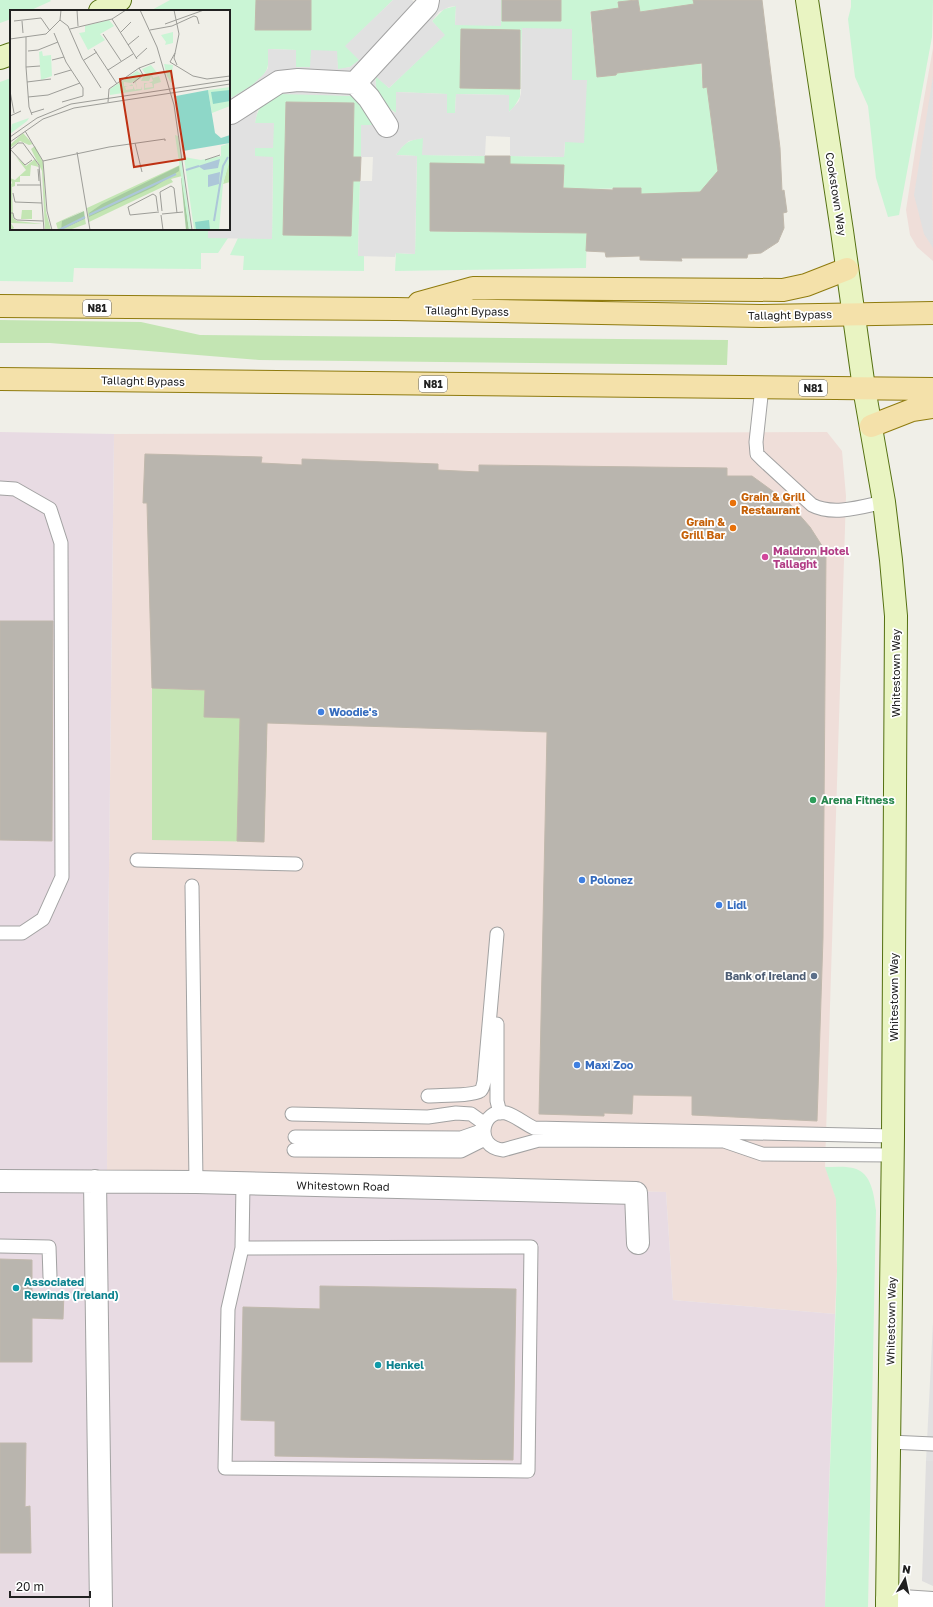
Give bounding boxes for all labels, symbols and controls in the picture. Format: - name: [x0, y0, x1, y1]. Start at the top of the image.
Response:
- inset map: [10, 10, 230, 230]
- street label: Cookstown Way: [823, 151, 850, 237]
- road number: N81: [83, 300, 111, 316]
- street label: Tallaght Bypass: [425, 303, 509, 318]
- street label: Tallaght Bypass: [748, 307, 832, 322]
- street label: Tallaght Bypass: [101, 373, 185, 388]
- road number: N81: [419, 376, 447, 392]
- road number: N81: [799, 380, 827, 396]
- place label: Grain & Grill Restaurant: [741, 490, 806, 516]
- marker: Grain & Grill Restaurant: [728, 498, 738, 508]
- place label: Grain & Grill Bar: [681, 515, 726, 541]
- marker: Grain & Grill Bar: [728, 523, 738, 533]
- place label: Maldron Hotel Tallaght: [773, 544, 849, 570]
- marker: Maldron Hotel Tallaght: [760, 552, 770, 562]
- street label: Whitestown Way: [889, 629, 902, 717]
- place label: Woodie's: [329, 705, 378, 718]
- marker: Woodie's: [316, 707, 326, 717]
- place label: Arena Fitness: [821, 793, 895, 806]
- marker: Arena Fitness: [808, 795, 818, 805]
- place label: Polonez: [590, 873, 633, 886]
- marker: Polonez: [577, 875, 587, 885]
- place label: Lidl: [727, 898, 747, 911]
- marker: Lidl: [714, 900, 724, 910]
- street label: Whitestown Way: [887, 953, 900, 1041]
- place label: Bank of Ireland: [725, 969, 806, 982]
- marker: Bank of Ireland: [809, 971, 819, 981]
- place label: Maxi Zoo: [585, 1058, 634, 1071]
- marker: Maxi Zoo: [572, 1060, 582, 1070]
- street label: Whitestown Road: [296, 1178, 390, 1193]
- place label: Associated Rewinds (Ireland): [24, 1275, 119, 1301]
- street label: Whitestown Way: [883, 1277, 898, 1365]
- marker: Associated Rewinds (Ireland): [11, 1283, 21, 1293]
- place label: Henkel: [386, 1358, 424, 1371]
- marker: Henkel: [373, 1360, 383, 1370]
- north arrow: [885, 1559, 925, 1599]
- text: N: [901, 1562, 912, 1576]
- scale bar: [10, 1573, 90, 1599]
- text: 20 m: [16, 1579, 44, 1594]

